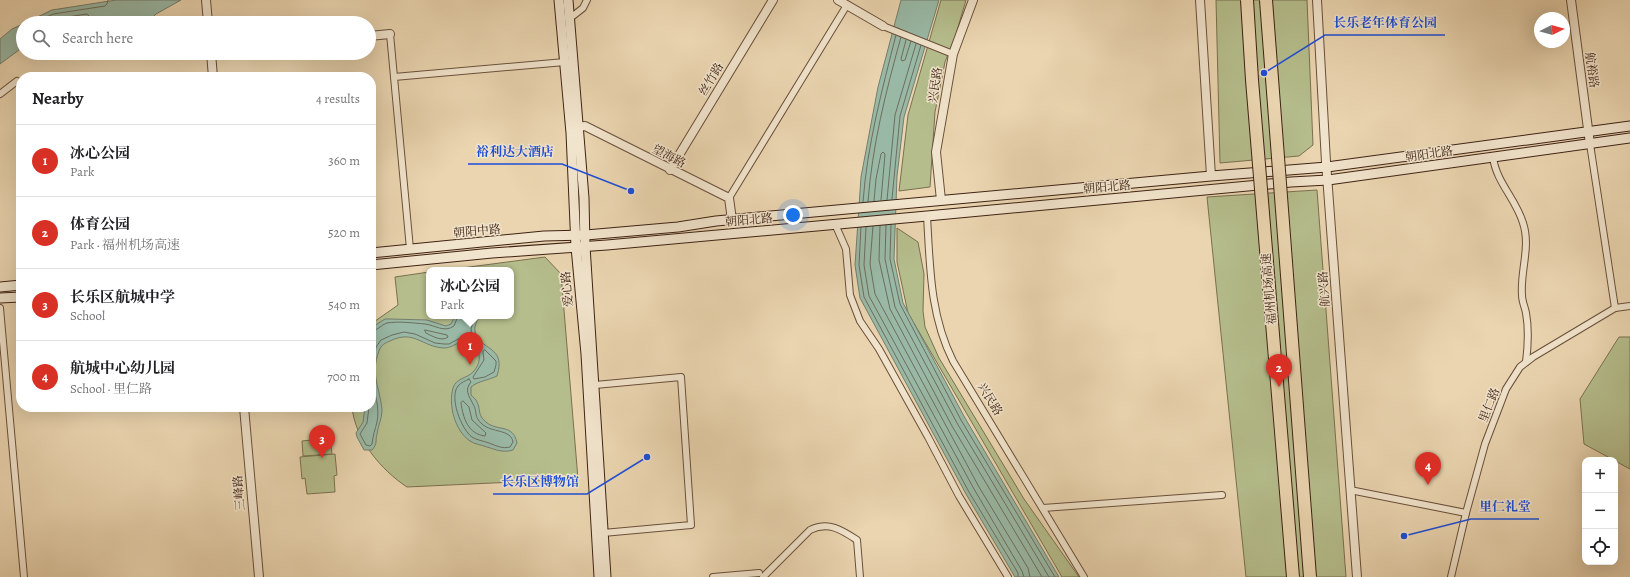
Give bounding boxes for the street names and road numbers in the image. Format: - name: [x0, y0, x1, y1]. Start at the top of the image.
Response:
- street label: 航裕路: [1582, 51, 1602, 89]
- street label: 丝竹路: [695, 59, 727, 99]
- street label: 兴民路: [924, 66, 946, 104]
- street label: 望海路: [649, 141, 689, 171]
- street label: 朝阳北路: [1404, 143, 1454, 165]
- street label: 朝阳北路: [1082, 177, 1132, 197]
- street label: 朝阳北路: [724, 210, 774, 230]
- street label: 朝阳中路: [452, 221, 502, 241]
- street label: 福州机场高速: [1258, 252, 1280, 326]
- street label: 爱心路: [557, 270, 577, 308]
- street label: 航兴路: [1315, 270, 1333, 308]
- street label: 兴民路: [974, 379, 1006, 419]
- street label: 里仁路: [1475, 385, 1503, 425]
- street label: 三峰路: [229, 474, 249, 512]

